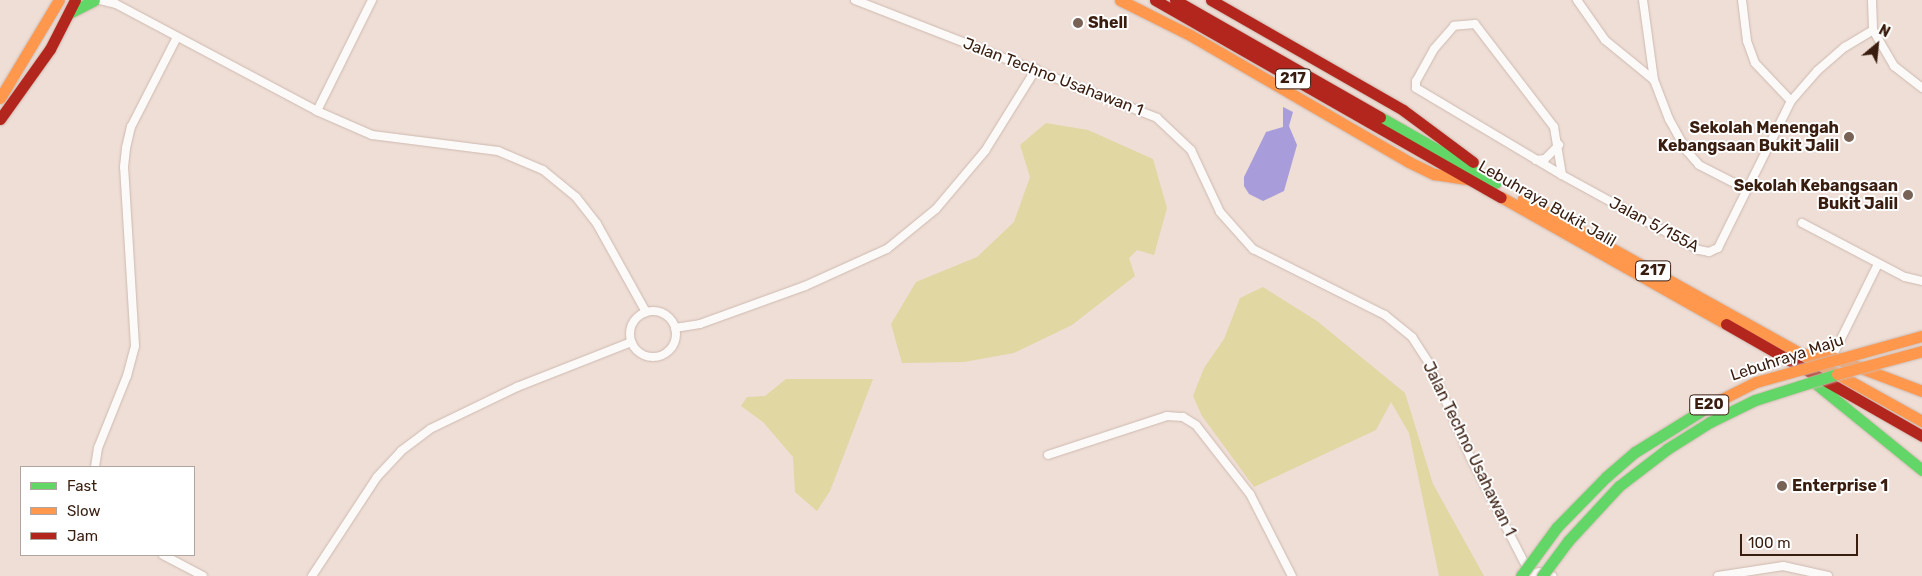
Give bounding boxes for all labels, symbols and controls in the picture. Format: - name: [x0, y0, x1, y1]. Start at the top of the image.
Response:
- place label: Shell: [1088, 13, 1128, 33]
- marker: Shell: [1072, 17, 1084, 29]
- north arrow: [1852, 20, 1902, 70]
- text: N: [1876, 21, 1893, 41]
- street label: Jalan Techno Usahawan 1: [960, 34, 1146, 120]
- road number: 217: [1274, 66, 1312, 92]
- place label: Sekolah Menengah Kebangsaan Bukit Jalil: [1658, 118, 1839, 156]
- marker: Sekolah Menengah Kebangsaan Bukit Jalil: [1843, 131, 1855, 143]
- street label: Lebuhraya Bukit Jalil: [1475, 157, 1619, 251]
- place label: Sekolah Kebangsaan Bukit Jalil: [1734, 176, 1898, 214]
- marker: Sekolah Kebangsaan Bukit Jalil: [1902, 189, 1914, 201]
- street label: Jalan 5/155A: [1606, 193, 1702, 257]
- road number: 217: [1634, 258, 1672, 284]
- street label: Lebuhraya Maju: [1728, 331, 1846, 385]
- street label: Jalan Techno Usahawan 1: [1418, 359, 1520, 539]
- road number: E20: [1689, 392, 1729, 418]
- legend: [20, 466, 195, 556]
- place label: Enterprise 1: [1792, 476, 1888, 496]
- text: Fast: [67, 477, 97, 495]
- marker: Enterprise 1: [1776, 480, 1788, 492]
- text: Slow: [67, 502, 100, 520]
- scale bar: [1742, 524, 1860, 556]
- text: Jam: [67, 527, 98, 545]
- text: 100 m: [1748, 534, 1790, 552]

